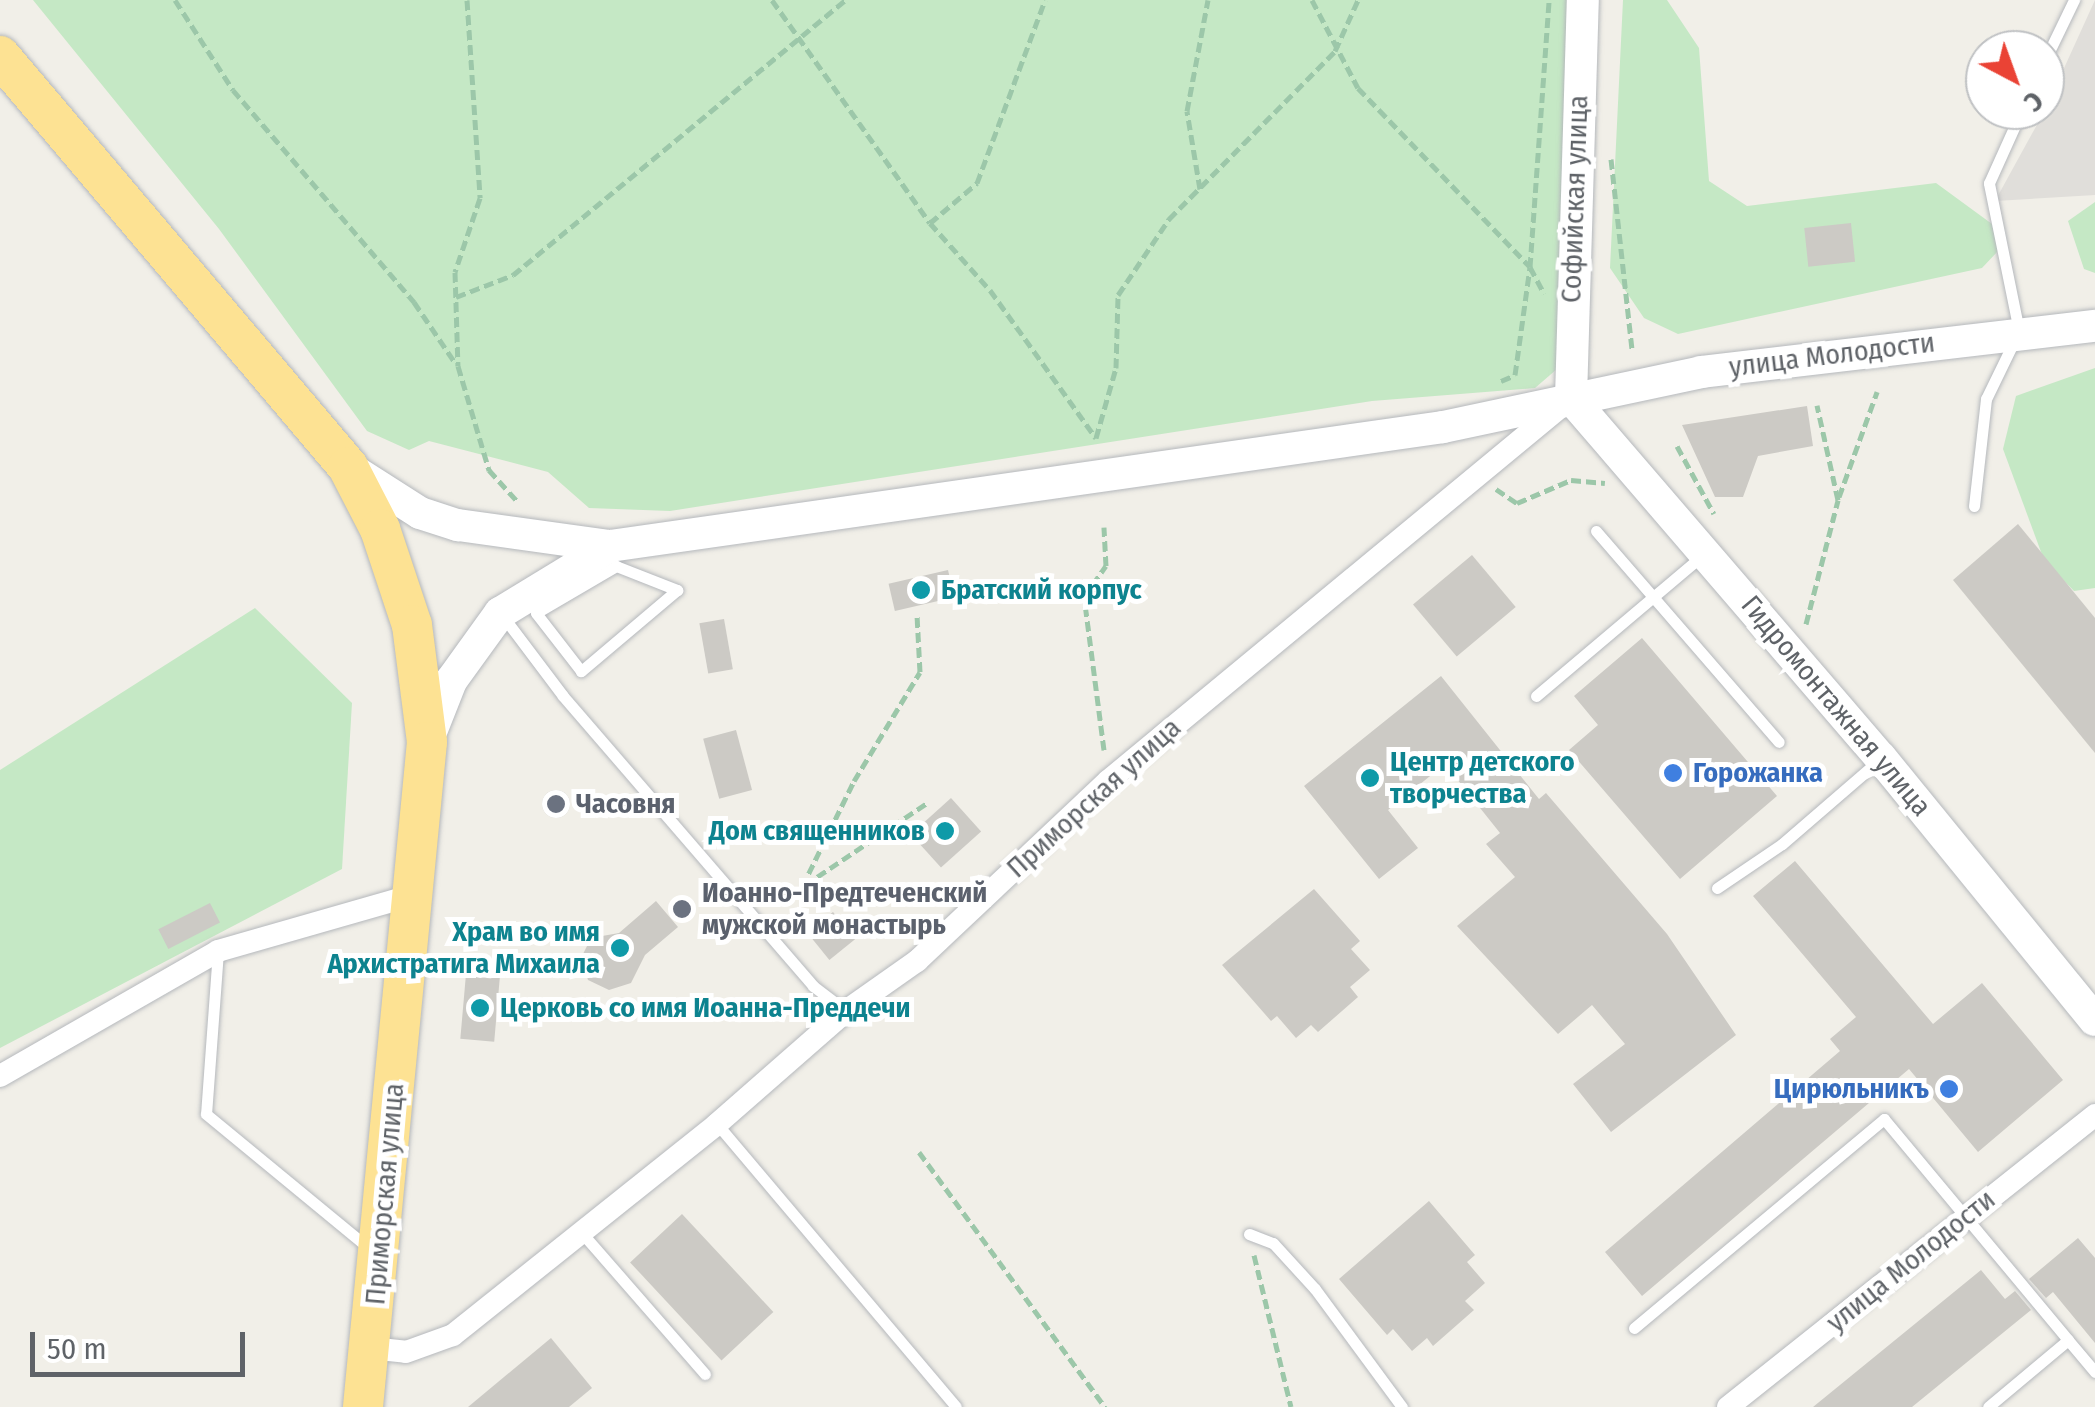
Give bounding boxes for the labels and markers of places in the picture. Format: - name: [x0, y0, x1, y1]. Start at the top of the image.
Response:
- place label: Братский корпус: [941, 573, 1142, 607]
- marker: Братский корпус: [910, 579, 932, 601]
- place label: Центр детского творчества: [1390, 745, 1575, 811]
- place label: Горожанка: [1693, 756, 1823, 790]
- marker: Горожанка: [1662, 762, 1684, 784]
- marker: Центр детского творчества: [1359, 767, 1381, 789]
- place label: Часовня: [576, 787, 675, 821]
- marker: Часовня: [545, 793, 567, 815]
- place label: Дом священников: [709, 814, 925, 848]
- marker: Дом священников: [934, 820, 956, 842]
- place label: Иоанно-Предтеченский мужской монастырь: [702, 876, 987, 942]
- marker: Иоанно-Предтеченский мужской монастырь: [671, 898, 693, 920]
- place label: Храм во имя Архистратига Михаила: [327, 915, 600, 981]
- marker: Храм во имя Архистратига Михаила: [609, 937, 631, 959]
- place label: Церковь со имя Иоанна-Преддечи: [500, 991, 910, 1025]
- marker: Церковь со имя Иоанна-Преддечи: [469, 997, 491, 1019]
- place label: Цирюльникъ: [1774, 1072, 1929, 1106]
- marker: Цирюльникъ: [1938, 1078, 1960, 1100]

